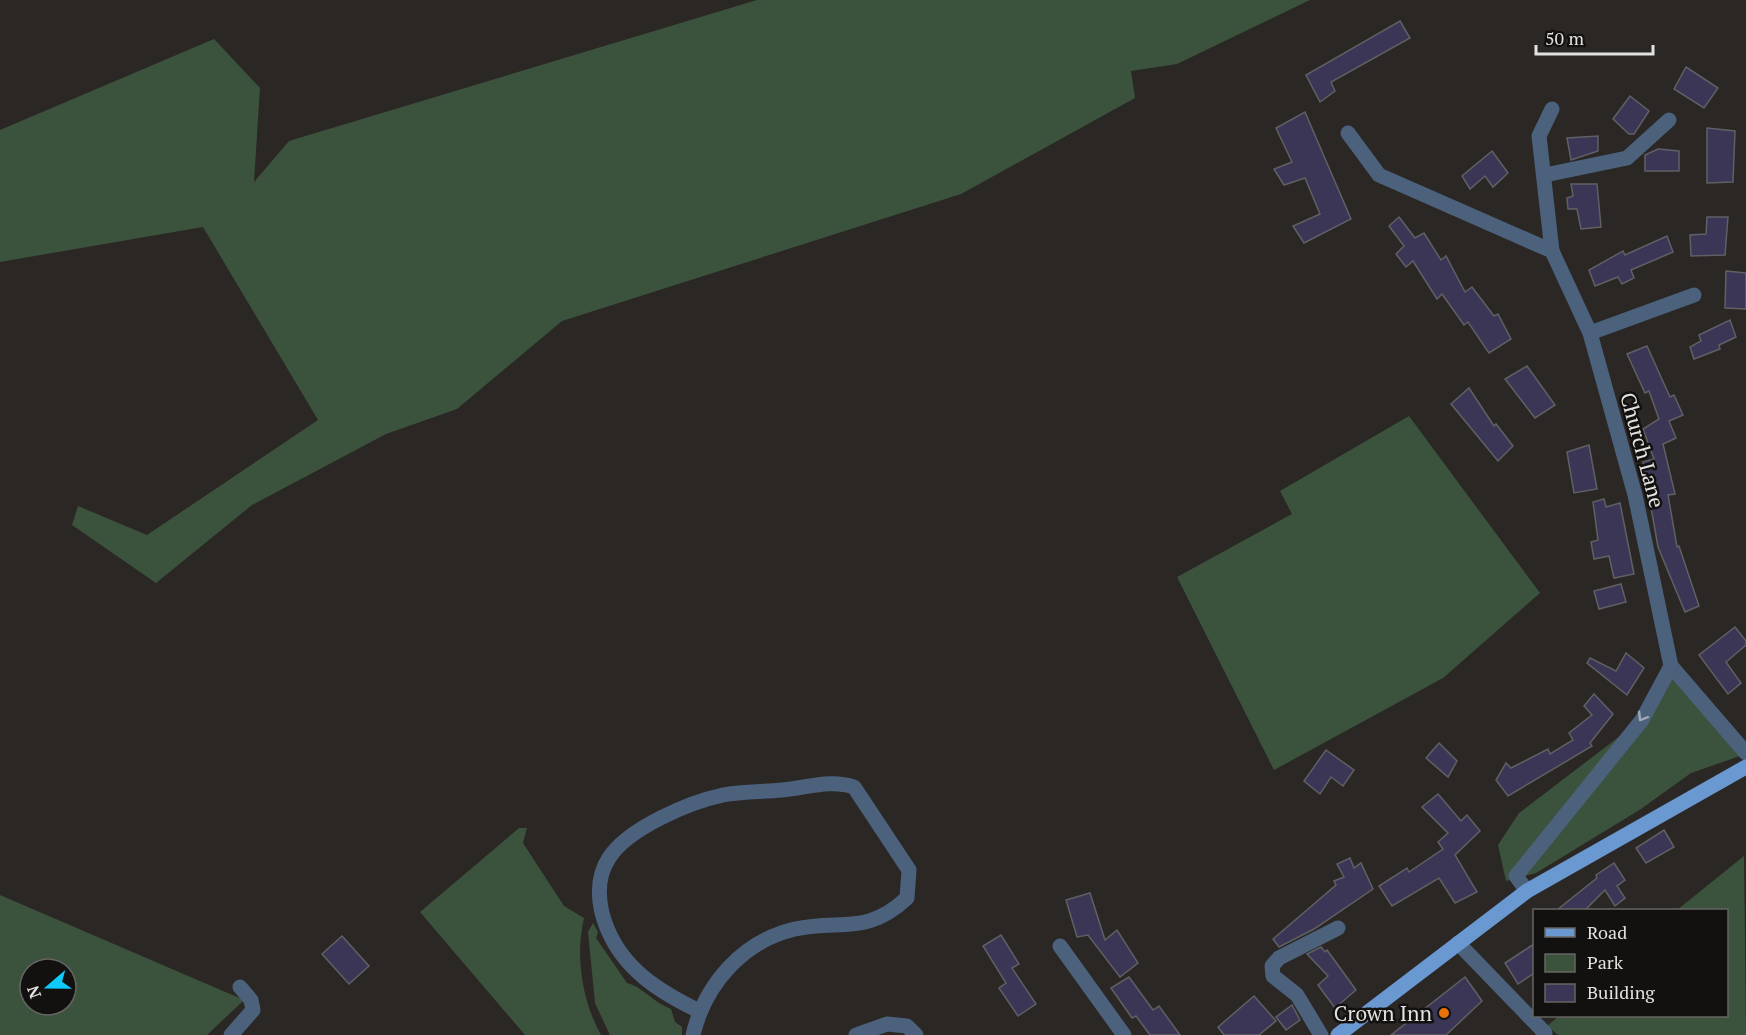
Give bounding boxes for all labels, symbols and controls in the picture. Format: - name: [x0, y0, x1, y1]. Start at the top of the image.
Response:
- scale bar: [1536, 18, 1653, 56]
- text: 50 m: [1545, 26, 1585, 50]
- street label: Church Lane: [1614, 389, 1672, 511]
- one-way arrow: [1638, 711, 1650, 721]
- legend: [1533, 909, 1728, 1017]
- text: Road: [1587, 920, 1627, 944]
- text: Park: [1587, 950, 1624, 974]
- north arrow: [18, 957, 78, 1017]
- text: Building: [1587, 980, 1655, 1004]
- text: N: [21, 983, 46, 1002]
- place label: Crown Inn: [1334, 999, 1433, 1027]
- marker: Crown Inn: [1437, 1006, 1451, 1020]

